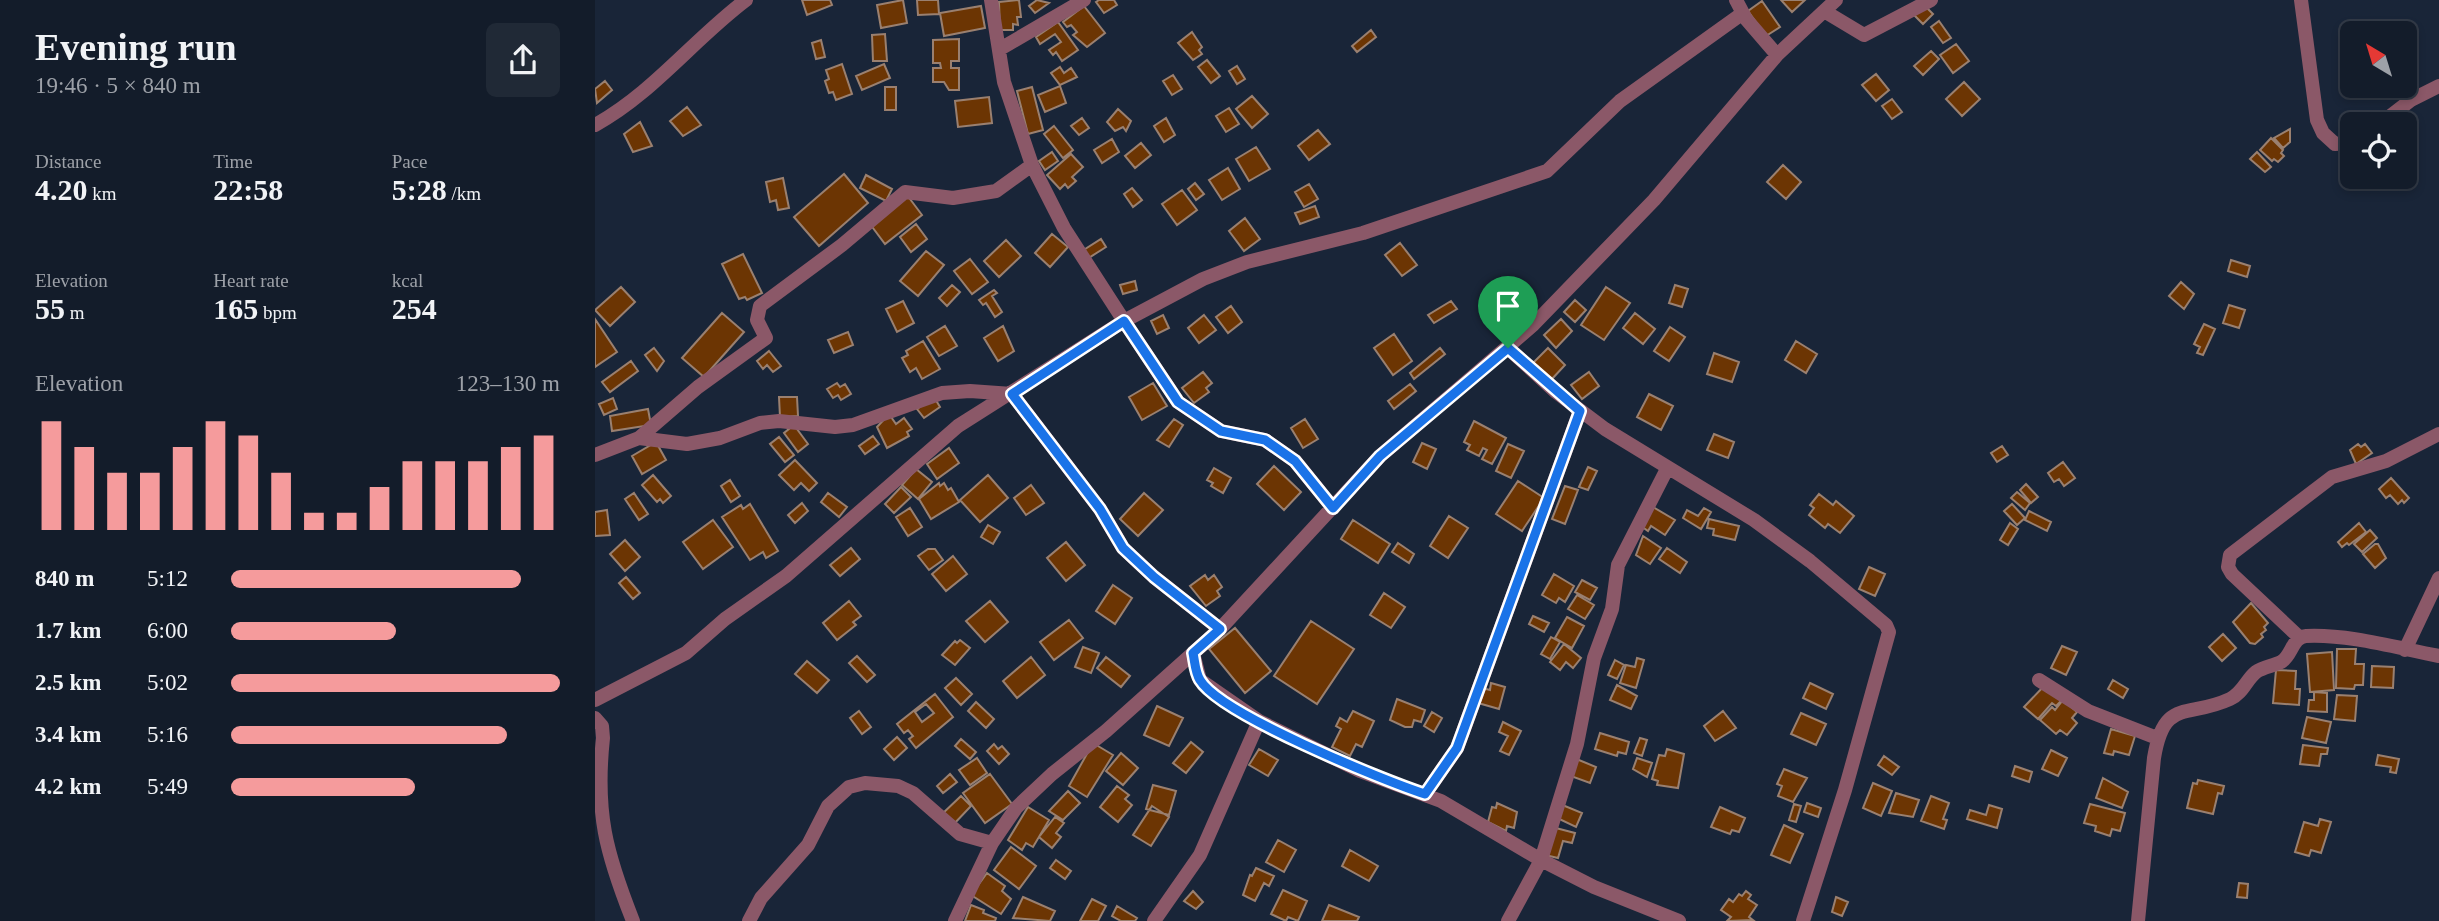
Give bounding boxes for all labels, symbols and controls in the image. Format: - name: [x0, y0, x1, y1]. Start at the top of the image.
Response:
- north arrow: [2340, 21, 2417, 98]
- map controls: [2340, 21, 2417, 189]
- button: share: [486, 23, 560, 97]
- text: Evening run: [35, 26, 237, 68]
- text: 19:46 · 5 × 840 m: [35, 73, 201, 98]
- button: locate: [2340, 112, 2417, 189]
- text: Distance: [35, 151, 101, 172]
- text: Time: [213, 151, 253, 172]
- text: Pace: [392, 151, 428, 172]
- text: 4.20: [35, 173, 88, 206]
- text: 22:58: [213, 173, 283, 206]
- text: 5:28: [392, 173, 447, 206]
- text: km: [88, 183, 117, 204]
- text: /km: [447, 183, 481, 204]
- text: Elevation: [35, 270, 108, 291]
- text: Heart rate: [213, 270, 289, 291]
- text: kcal: [392, 270, 423, 291]
- pin: [1478, 276, 1538, 348]
- icon: arrive: [1489, 287, 1527, 325]
- text: 55: [35, 292, 65, 325]
- text: 165: [213, 292, 258, 325]
- text: 254: [392, 292, 437, 325]
- text: m: [65, 302, 85, 323]
- text: bpm: [258, 302, 297, 323]
- text: Elevation: [35, 371, 123, 396]
- text: 123–130 m: [456, 371, 560, 396]
- text: 840 m: [35, 566, 94, 591]
- text: 5:12: [147, 566, 188, 591]
- text: 1.7 km: [35, 618, 101, 643]
- text: 6:00: [147, 618, 188, 643]
- text: 2.5 km: [35, 670, 101, 695]
- text: 5:02: [147, 670, 188, 695]
- text: 3.4 km: [35, 722, 101, 747]
- text: 5:16: [147, 722, 188, 747]
- text: 4.2 km: [35, 774, 101, 799]
- text: 5:49: [147, 774, 188, 799]

